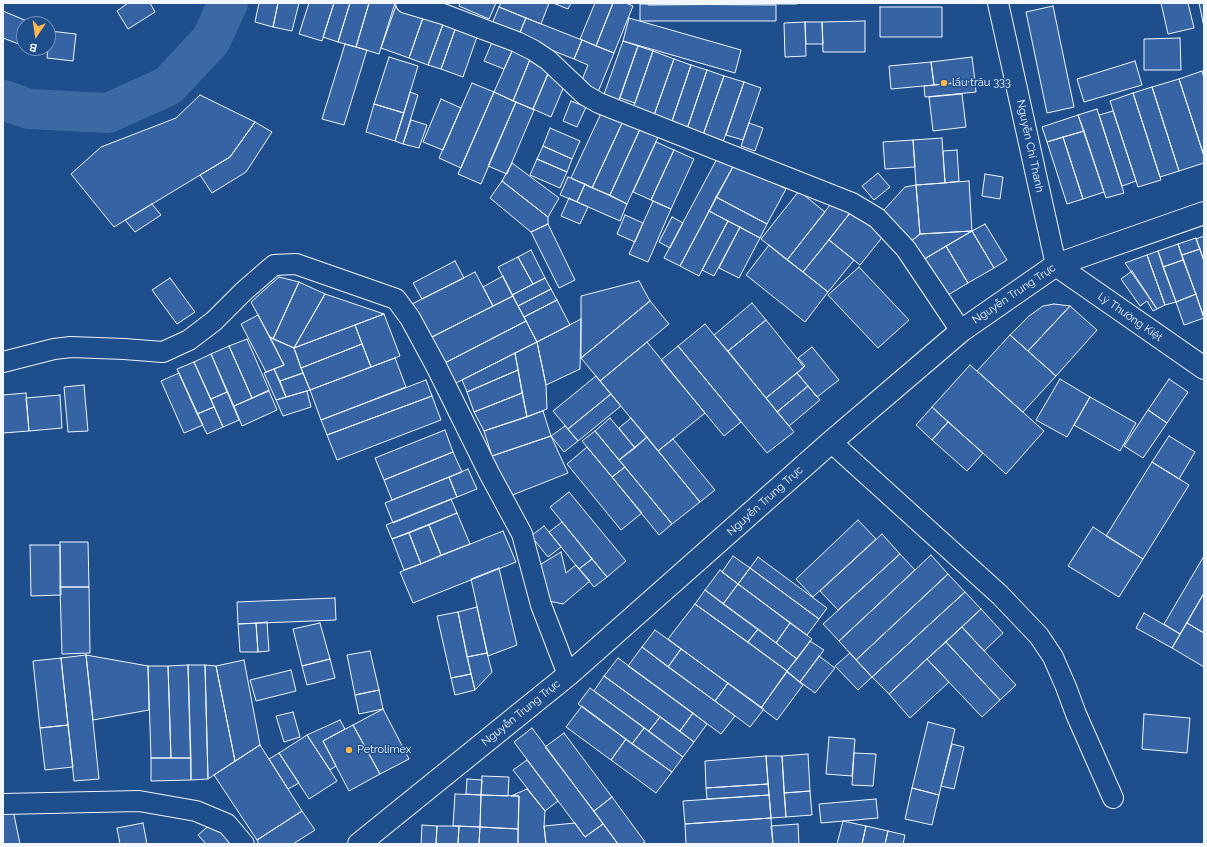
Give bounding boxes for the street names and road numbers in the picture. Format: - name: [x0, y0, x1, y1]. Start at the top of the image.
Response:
- street label: Nguyễn Chí Thanh: [1014, 98, 1046, 194]
- street label: Nguyễn Trung Trực: [970, 261, 1058, 327]
- street label: Lý Thường Kiệt: [1095, 290, 1165, 344]
- street label: Nguyễn Trung Trực: [724, 463, 806, 539]
- street label: Nguyễn Trung Trực: [479, 677, 563, 749]

